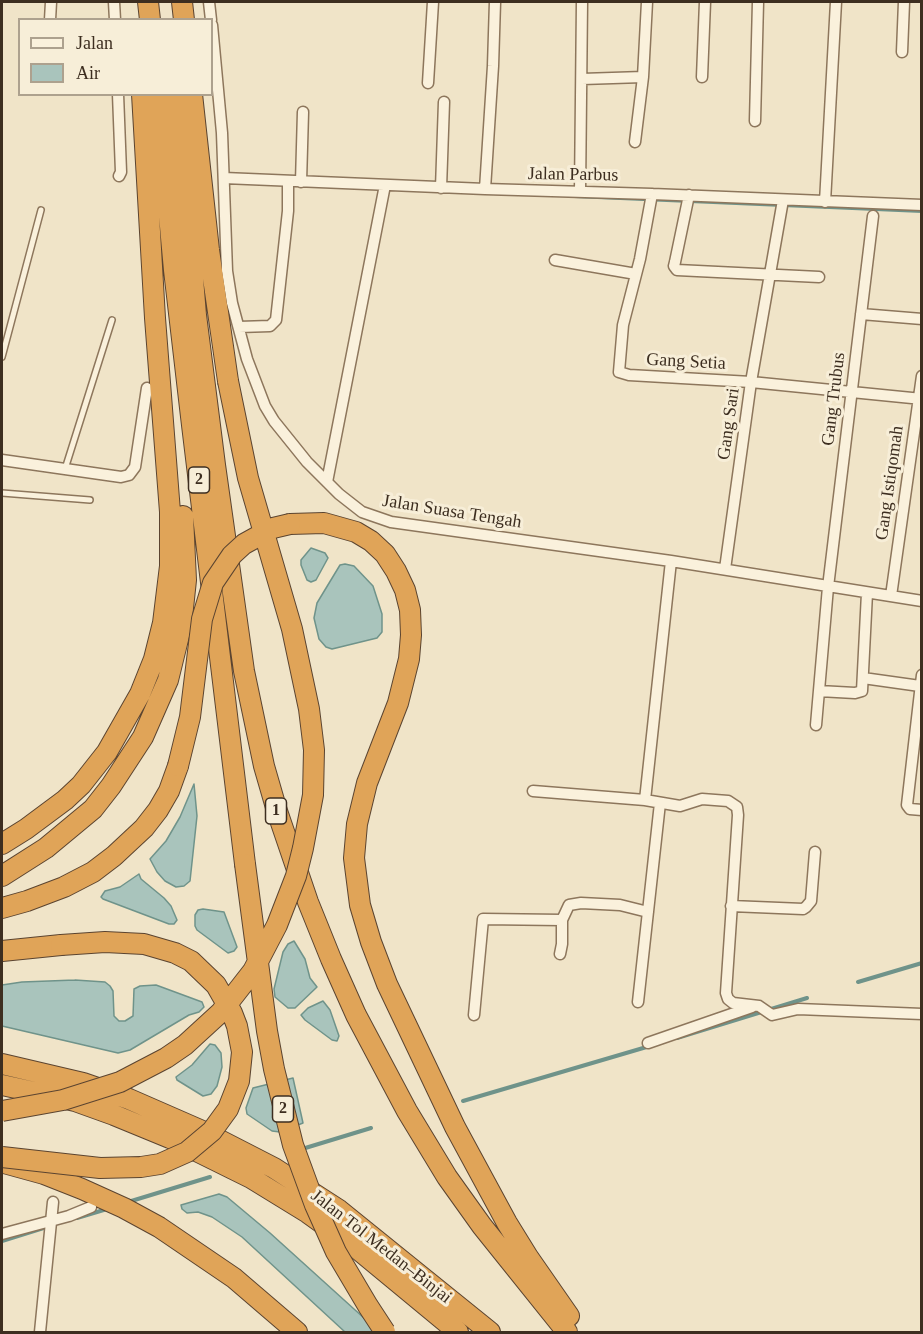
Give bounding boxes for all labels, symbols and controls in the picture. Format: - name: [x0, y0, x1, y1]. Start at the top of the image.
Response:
- legend: [18, 18, 213, 96]
- text: Jalan: [76, 33, 113, 53]
- text: Air: [76, 63, 100, 83]
- street label: Jalan Parbus: [528, 163, 618, 187]
- street label: Gang Setia: [646, 349, 726, 375]
- street label: Gang Trubus: [818, 351, 850, 447]
- street label: Gang Sari: [713, 387, 745, 461]
- street label: Gang Istiqomah: [871, 424, 909, 542]
- road number: 2: [188, 467, 210, 493]
- street label: Jalan Suasa Tengah: [381, 490, 523, 534]
- road number: 1: [266, 798, 286, 824]
- road number: 2: [272, 1096, 294, 1122]
- street label: Jalan Tol Medan–Binjai: [306, 1185, 456, 1309]

